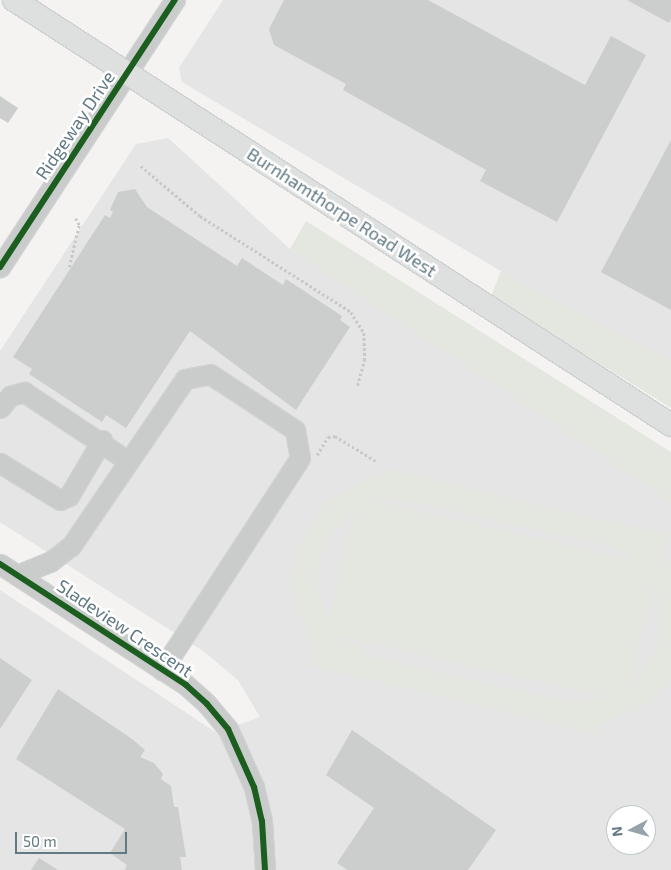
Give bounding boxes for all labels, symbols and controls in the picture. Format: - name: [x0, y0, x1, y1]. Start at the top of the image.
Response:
- street label: Ridgeway Drive: [31, 67, 119, 183]
- street label: Burnhamthorpe Road West: [243, 142, 441, 282]
- street label: Sladeview Crescent: [53, 574, 197, 682]
- north arrow: [606, 805, 656, 855]
- scale bar: [18, 822, 130, 854]
- text: N: [608, 826, 626, 837]
- text: 50 m: [23, 832, 57, 850]

